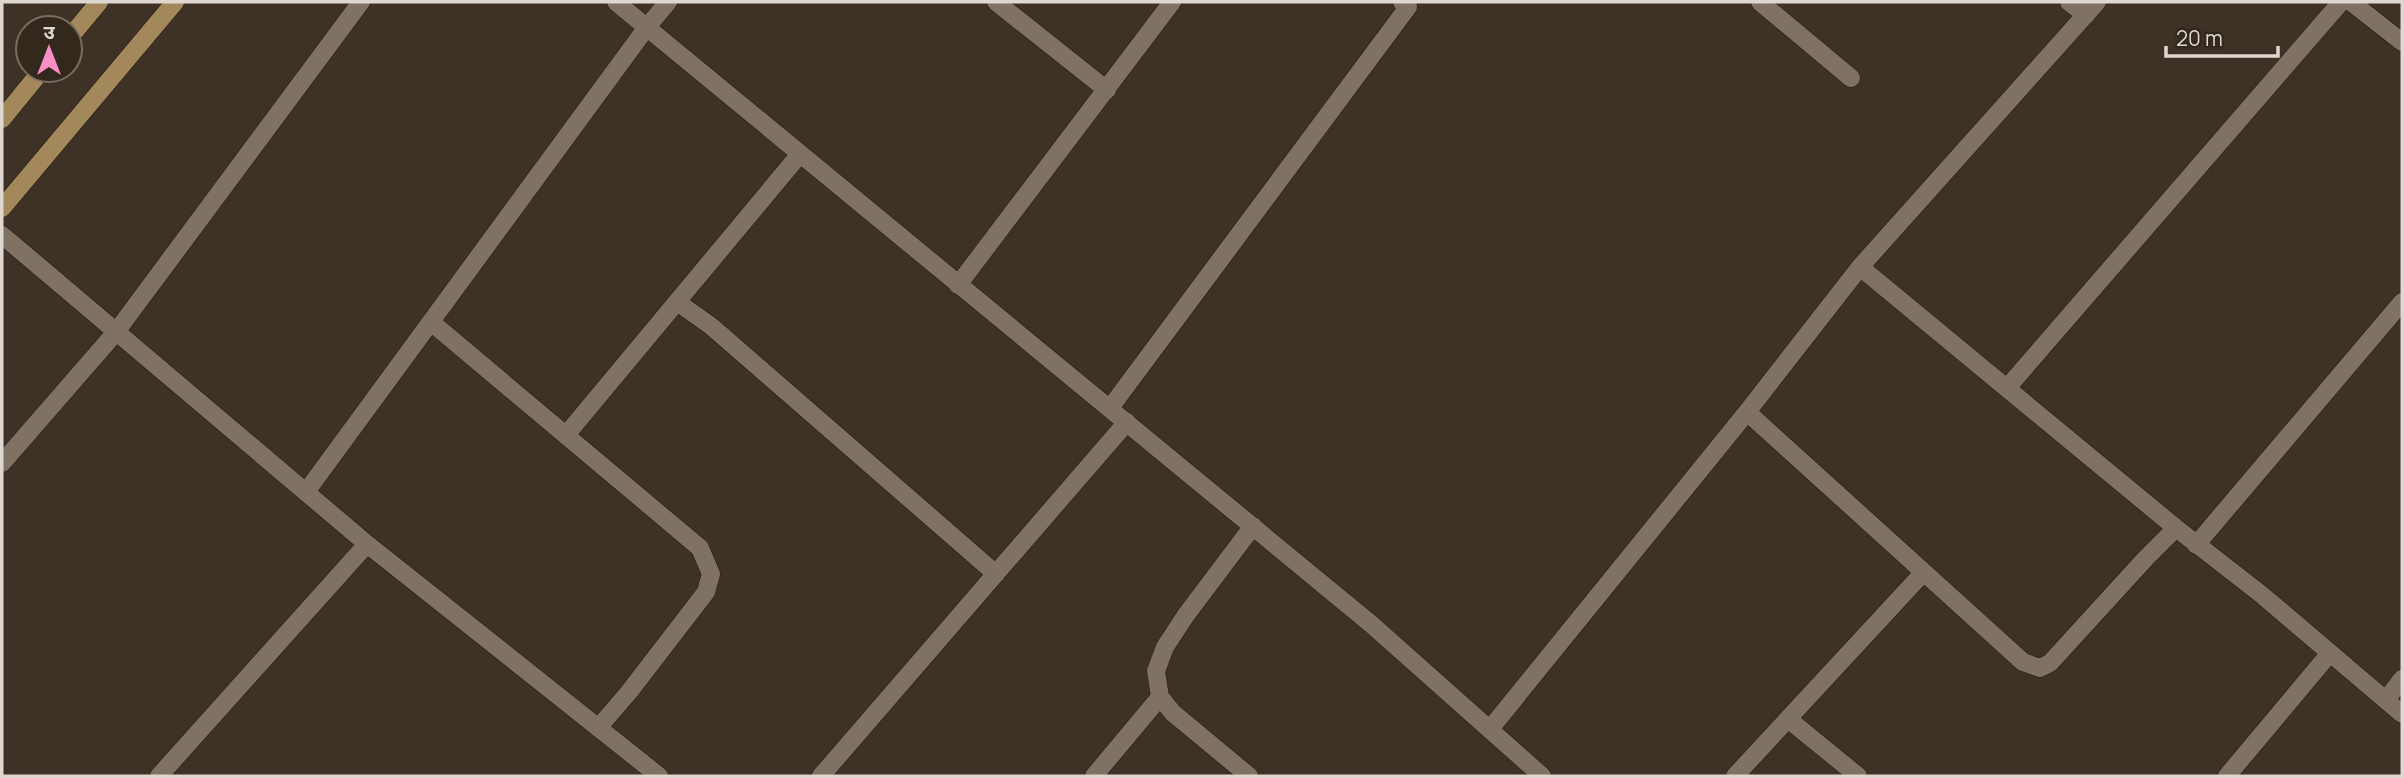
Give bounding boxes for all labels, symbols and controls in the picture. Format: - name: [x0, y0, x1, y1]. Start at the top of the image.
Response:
- north arrow: [14, 14, 84, 84]
- scale bar: [2166, 14, 2278, 58]
- text: उ: [43, 19, 55, 45]
- text: 20 m: [2176, 24, 2223, 52]

